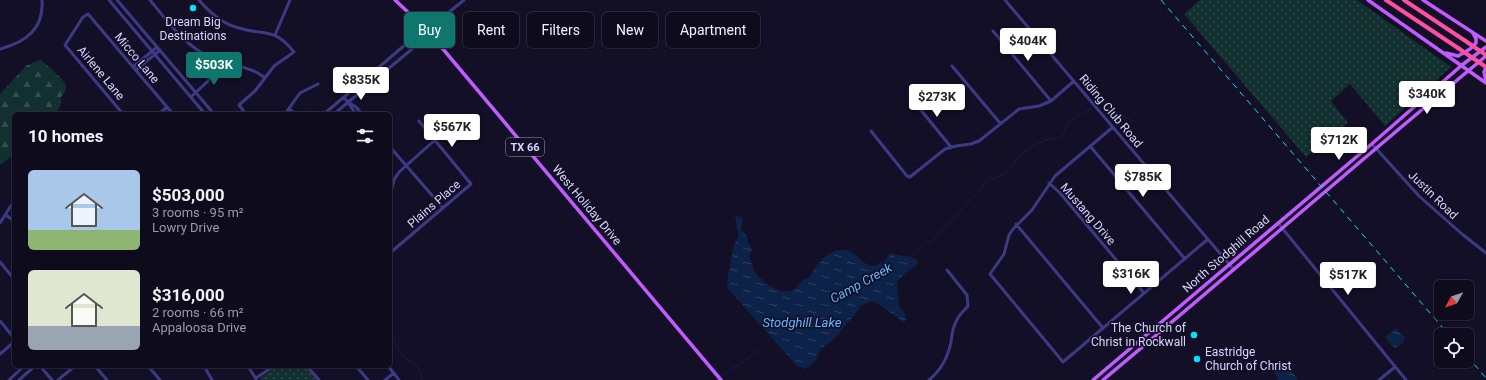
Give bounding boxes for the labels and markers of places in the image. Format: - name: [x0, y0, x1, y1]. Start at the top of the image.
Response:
- marker: Dream Big Destinations: [188, 3, 198, 13]
- place label: Dream Big Destinations: [160, 15, 226, 43]
- pin: $404K: [1000, 28, 1056, 62]
- pin: $503K: [186, 52, 242, 86]
- pin: $835K: [333, 67, 389, 101]
- pin: $340K: [1399, 81, 1455, 115]
- pin: $273K: [909, 84, 965, 118]
- pin: $567K: [424, 114, 480, 148]
- pin: $712K: [1311, 127, 1367, 161]
- pin: $785K: [1115, 164, 1171, 198]
- pin: $316K: [1103, 261, 1159, 295]
- pin: $517K: [1320, 262, 1376, 296]
- place label: The Church of Christ in Rockwall: [1091, 321, 1187, 349]
- marker: The Church of Christ in Rockwall: [1189, 330, 1199, 340]
- place label: Eastridge Church of Christ: [1205, 345, 1291, 373]
- marker: Eastridge Church of Christ: [1192, 354, 1202, 364]

